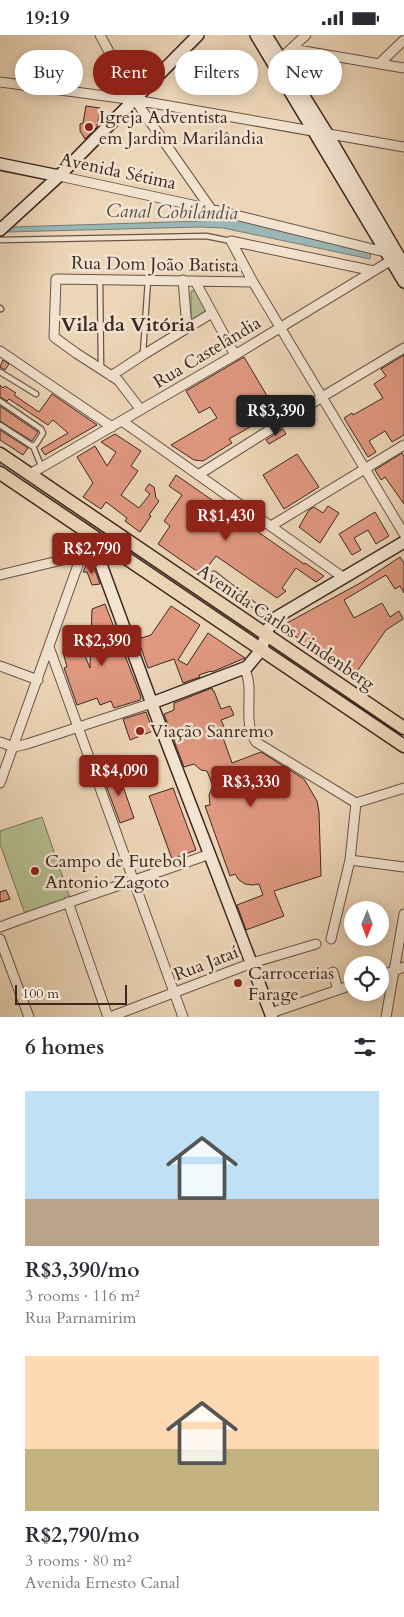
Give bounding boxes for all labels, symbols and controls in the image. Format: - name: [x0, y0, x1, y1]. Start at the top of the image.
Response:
- text: 19:19: [25, 5, 69, 31]
- chip: Buy: [15, 50, 83, 95]
- chip: Rent: [93, 50, 165, 95]
- chip: Filters: [175, 50, 258, 95]
- chip: New: [268, 50, 342, 95]
- place label: Igreja Adventista em Jardim Marilândia: [99, 105, 264, 151]
- marker: Igreja Adventista em Jardim Marilândia: [83, 121, 95, 133]
- street label: Avenida Sétima: [57, 147, 179, 196]
- water label: Canal Cobilândia: [106, 198, 238, 226]
- street label: Rua Dom João Batista: [71, 251, 239, 278]
- street label: Rua Castelândia: [149, 310, 266, 394]
- district label: Vila da Vitória: [61, 311, 195, 338]
- pin: R$3,390: [230, 395, 322, 437]
- text: R$3,390: [247, 400, 305, 422]
- pin: R$1,430: [180, 499, 272, 542]
- text: R$1,430: [197, 505, 255, 527]
- pin: R$2,790: [46, 533, 138, 575]
- text: R$2,790: [63, 538, 121, 560]
- street label: Avenida Carlos Lindenberg: [192, 558, 380, 697]
- pin: R$2,390: [56, 625, 148, 667]
- text: R$2,390: [73, 630, 131, 652]
- place label: Viação Sanremo: [150, 719, 274, 744]
- marker: Viação Sanremo: [134, 725, 146, 737]
- pin: R$4,090: [73, 755, 165, 797]
- text: R$4,090: [90, 760, 148, 782]
- pin: R$3,330: [205, 765, 297, 808]
- text: R$3,330: [222, 771, 280, 793]
- place label: Campo de Futebol Antonio Zagoto: [45, 849, 187, 895]
- marker: Campo de Futebol Antonio Zagoto: [29, 865, 41, 877]
- north arrow: [344, 901, 389, 946]
- map controls: [344, 901, 389, 1001]
- street label: Rua Jataí: [170, 940, 242, 987]
- button: locate: [344, 956, 389, 1001]
- place label: Carrocerias Farage: [248, 961, 334, 1007]
- marker: Carrocerias Farage: [232, 977, 244, 989]
- scale bar: [15, 982, 128, 1005]
- text: 100 m: [22, 984, 59, 1003]
- text: 6 homes: [25, 1033, 104, 1062]
- icon: filters: [351, 1033, 379, 1061]
- icon: home: [157, 1123, 247, 1213]
- text: R$3,390/mo: [25, 1256, 139, 1285]
- text: 3 rooms · 116 m²: [25, 1285, 140, 1307]
- text: Rua Parnamirim: [25, 1307, 136, 1329]
- icon: home: [157, 1388, 247, 1478]
- text: R$2,790/mo: [25, 1521, 139, 1550]
- text: 3 rooms · 80 m²: [25, 1550, 132, 1572]
- text: Avenida Ernesto Canal: [25, 1572, 180, 1594]

